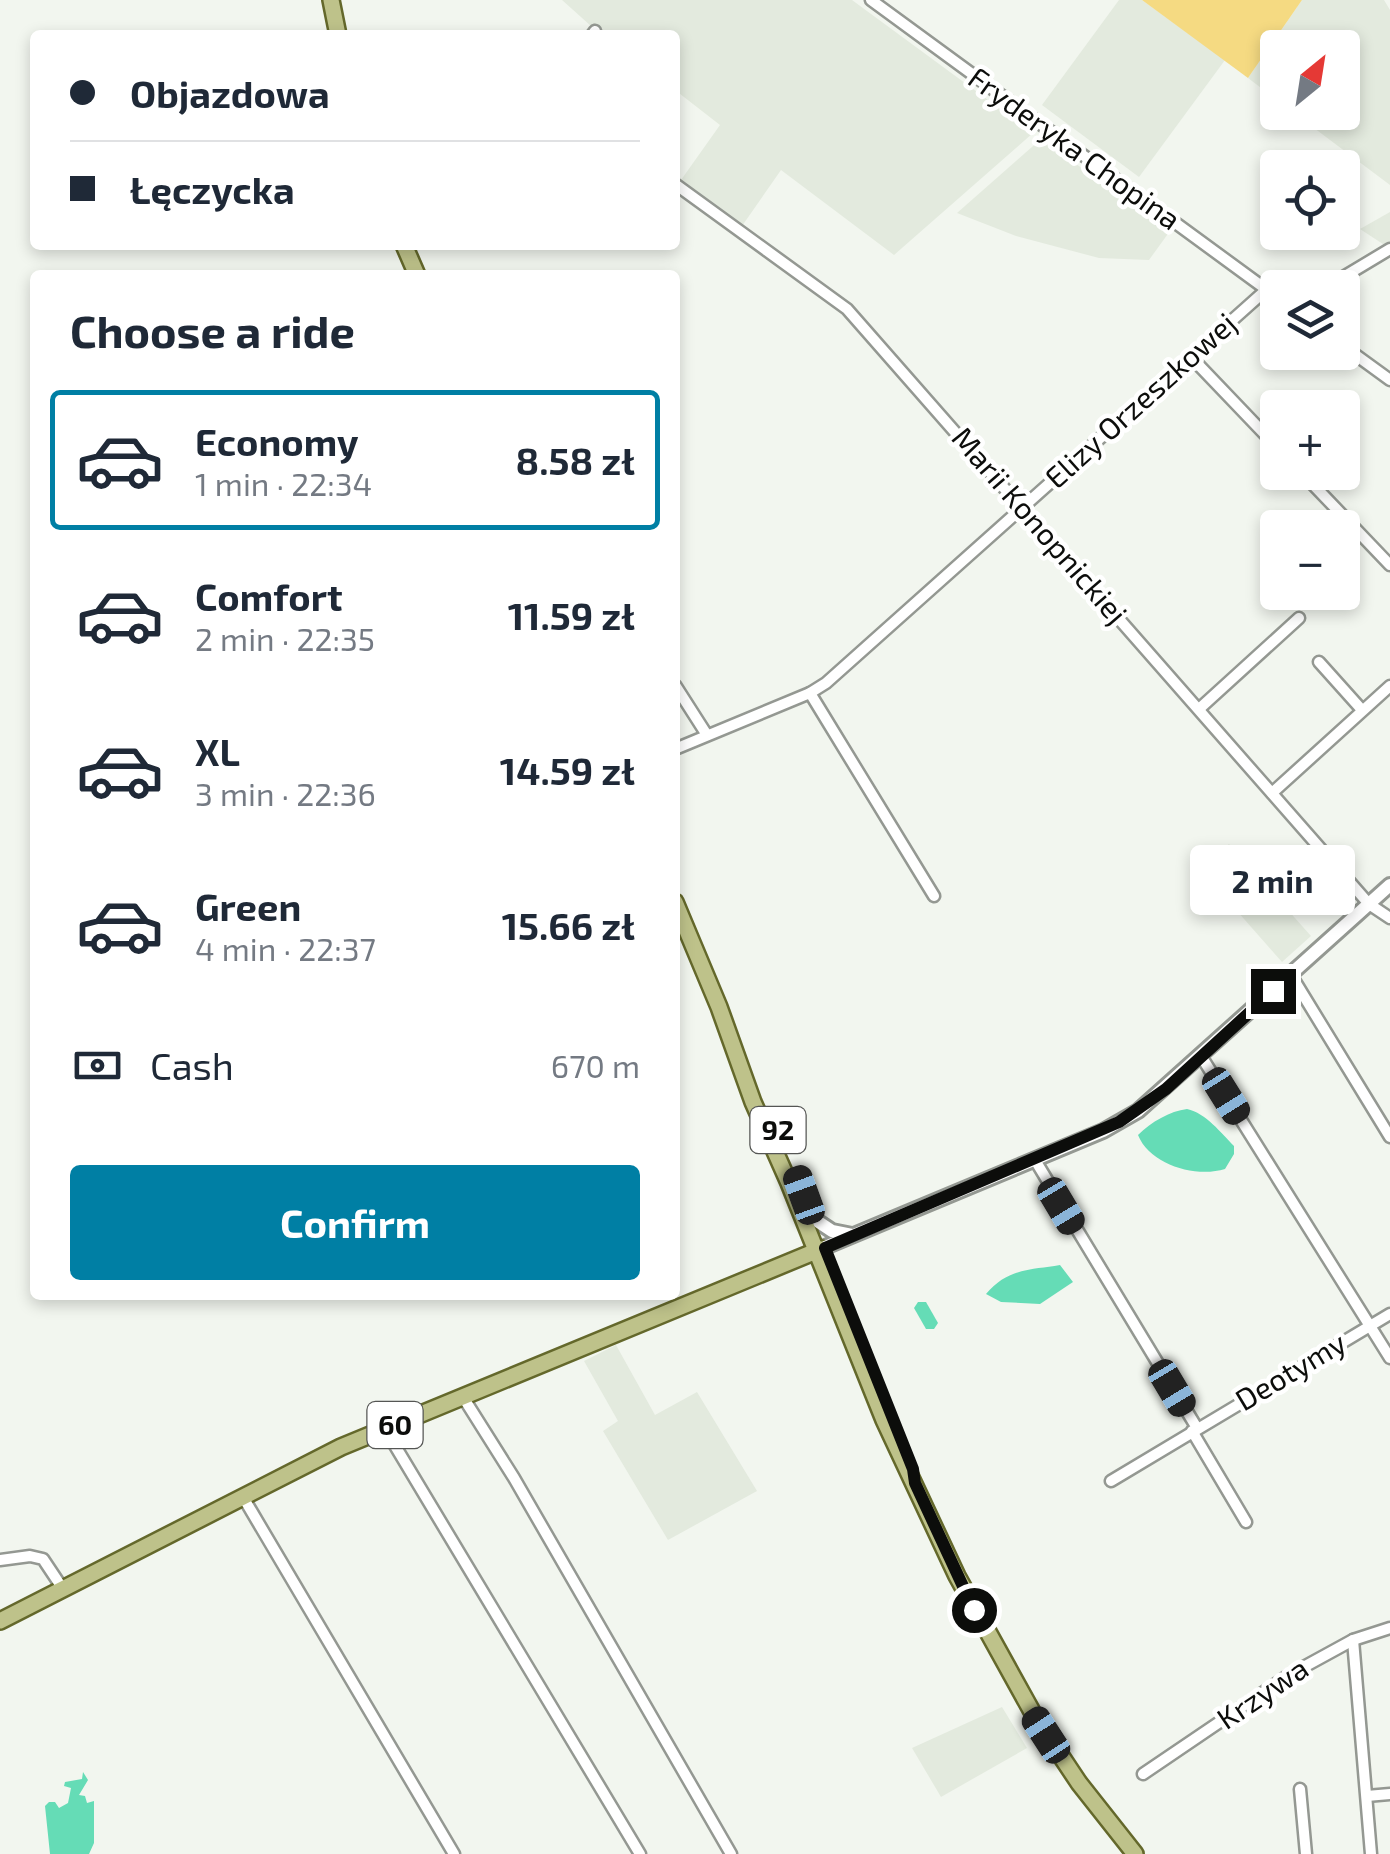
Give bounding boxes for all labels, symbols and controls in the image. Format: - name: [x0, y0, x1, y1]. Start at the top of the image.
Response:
- north arrow: [1260, 30, 1360, 130]
- map controls: [1260, 30, 1360, 610]
- street label: Fryderyka Chopina: [962, 58, 1188, 236]
- text: Objazdowa: [130, 70, 330, 116]
- button: locate: [1260, 150, 1360, 250]
- text: Łęczycka: [130, 166, 295, 212]
- button: layers: [1260, 270, 1360, 370]
- text: Choose a ride: [70, 303, 355, 357]
- street label: Elizy Orzeszkowej: [1037, 304, 1243, 495]
- button: +: [1260, 390, 1360, 490]
- icon: car: [75, 415, 165, 505]
- text: Economy: [195, 418, 359, 464]
- street label: Marii Konopnickiej: [945, 419, 1136, 630]
- text: 8.58 zł: [516, 437, 635, 483]
- text: 1 min · 22:34: [195, 464, 372, 502]
- button: −: [1260, 510, 1360, 610]
- icon: car: [75, 570, 165, 660]
- text: Comfort: [195, 573, 343, 619]
- text: 11.59 zł: [508, 592, 635, 638]
- text: 2 min · 22:35: [195, 619, 375, 657]
- icon: car: [75, 725, 165, 815]
- text: XL: [195, 728, 240, 774]
- text: 14.59 zł: [500, 747, 635, 793]
- text: 3 min · 22:36: [195, 774, 376, 812]
- callout: 2 min: [1190, 846, 1356, 916]
- text: 2 min: [1232, 861, 1313, 899]
- icon: car: [75, 880, 165, 970]
- text: Green: [195, 883, 301, 929]
- text: 15.66 zł: [502, 902, 635, 948]
- text: 4 min · 22:37: [195, 929, 376, 967]
- route end: [1251, 969, 1296, 1014]
- icon: cash: [70, 1038, 125, 1093]
- text: Cash: [150, 1042, 234, 1088]
- text: 670 m: [551, 1046, 640, 1084]
- car: [1197, 1063, 1255, 1129]
- road number: 92: [750, 1107, 806, 1153]
- car: [780, 1162, 828, 1228]
- button: Confirm: [70, 1165, 640, 1280]
- car: [1033, 1173, 1089, 1239]
- street label: Deotymy: [1228, 1323, 1352, 1417]
- car: [1144, 1355, 1200, 1421]
- road number: 60: [368, 1402, 422, 1448]
- route start: [952, 1588, 997, 1633]
- street label: Krzywa: [1210, 1649, 1314, 1736]
- car: [1017, 1702, 1075, 1768]

